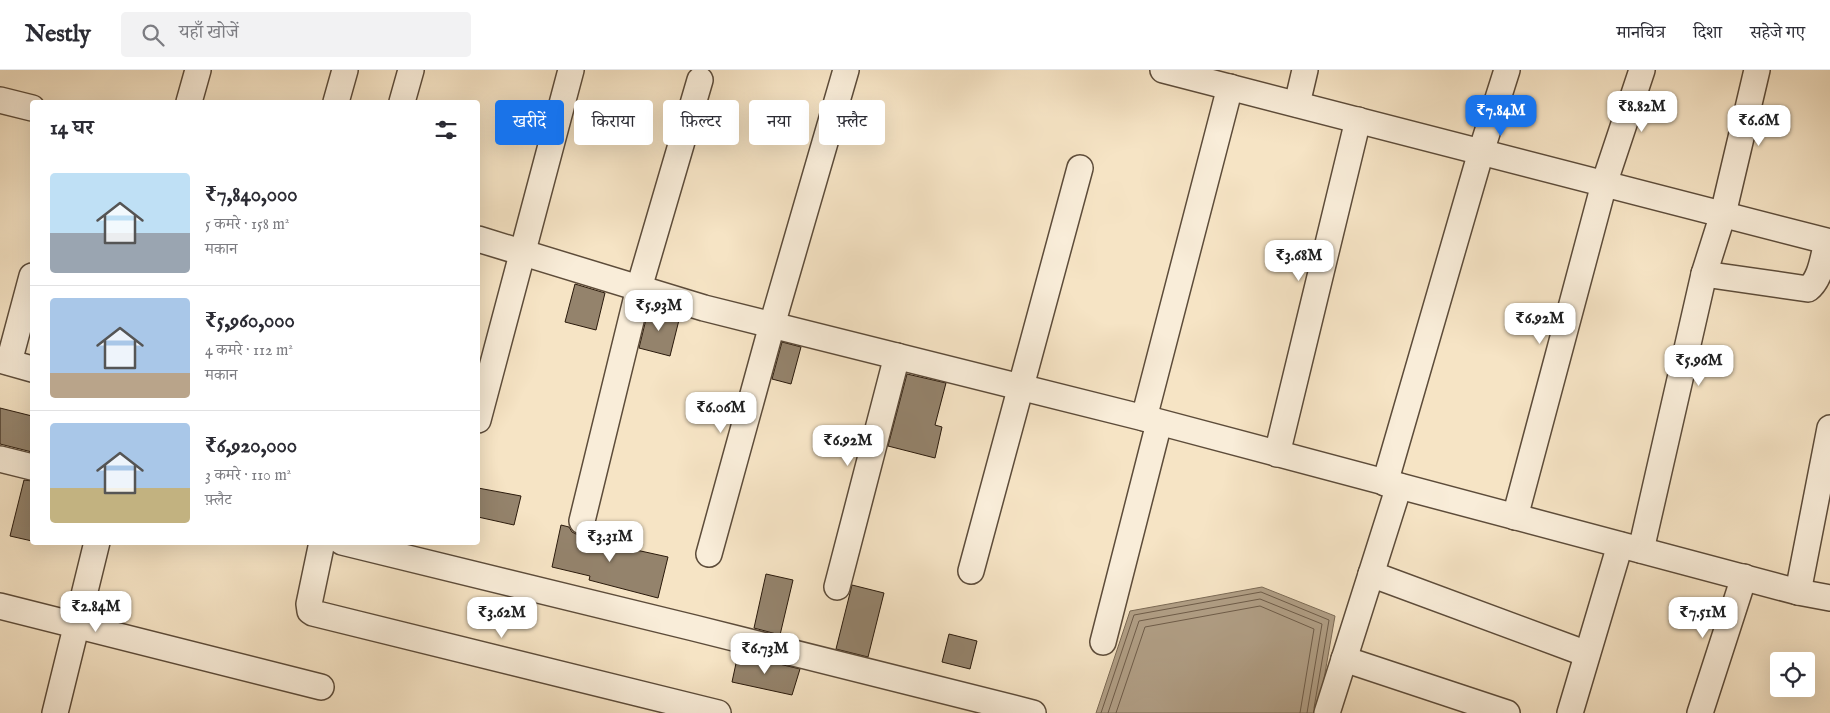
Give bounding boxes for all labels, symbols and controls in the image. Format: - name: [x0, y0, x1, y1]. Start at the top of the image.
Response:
- search box: [121, 12, 471, 57]
- text: Nestly: [25, 19, 91, 50]
- icon: search: [139, 21, 167, 49]
- text: यहाँ खोजें: [179, 21, 239, 45]
- text: मानचित्र: [1616, 22, 1665, 45]
- text: दिशा: [1693, 22, 1722, 45]
- text: सहेजे गए: [1750, 22, 1805, 45]
- pin: ₹8.82M: [1601, 90, 1683, 133]
- pin: ₹7.84M: [1460, 94, 1542, 137]
- text: ₹8.82M: [1618, 97, 1666, 117]
- chip: खरीदें: [495, 100, 564, 145]
- chip: किराया: [574, 100, 653, 145]
- chip: फ़िल्टर: [663, 100, 739, 145]
- chip: नया: [749, 100, 809, 145]
- chip: फ़्लैट: [819, 100, 885, 145]
- text: ₹7.84M: [1476, 101, 1526, 121]
- pin: ₹6.6M: [1724, 104, 1794, 147]
- text: ₹6.6M: [1738, 111, 1780, 131]
- text: 14 घर: [50, 115, 94, 142]
- icon: filters: [432, 116, 460, 144]
- text: ₹7,840,000: [205, 182, 298, 209]
- icon: home: [90, 193, 150, 253]
- text: 5 कमरे · 158 m²: [205, 215, 289, 235]
- text: मकान: [205, 240, 237, 260]
- pin: ₹3.68M: [1258, 240, 1340, 282]
- text: ₹3.68M: [1276, 246, 1322, 266]
- pin: ₹5.93M: [618, 290, 700, 332]
- text: ₹5.93M: [636, 296, 682, 316]
- pin: ₹6.92M: [1499, 302, 1581, 345]
- text: ₹5,960,000: [205, 308, 295, 335]
- text: ₹6.92M: [1516, 309, 1564, 329]
- icon: home: [90, 318, 150, 378]
- text: 4 कमरे · 112 m²: [205, 341, 293, 361]
- pin: ₹5.96M: [1658, 344, 1740, 387]
- text: ₹5.96M: [1675, 351, 1723, 371]
- text: मकान: [205, 366, 237, 386]
- pin: ₹6.06M: [680, 392, 762, 434]
- text: ₹6.06M: [697, 398, 745, 418]
- pin: ₹6.92M: [807, 424, 889, 467]
- text: ₹6.92M: [824, 431, 872, 451]
- text: ₹6,920,000: [205, 433, 297, 460]
- icon: home: [90, 443, 150, 503]
- text: 3 कमरे · 110 m²: [205, 466, 291, 486]
- text: फ़्लैट: [205, 491, 232, 511]
- pin: ₹3.31M: [569, 520, 651, 563]
- text: ₹3.31M: [587, 527, 633, 547]
- pin: ₹2.84M: [55, 590, 137, 633]
- pin: ₹3.62M: [461, 596, 543, 639]
- pin: ₹7.51M: [1662, 596, 1744, 639]
- text: ₹2.84M: [71, 597, 121, 617]
- text: ₹3.62M: [478, 603, 526, 623]
- text: ₹7.51M: [1680, 603, 1726, 623]
- pin: ₹6.73M: [724, 632, 806, 675]
- text: ₹6.73M: [742, 639, 788, 659]
- map controls: [1770, 652, 1815, 697]
- button: locate: [1770, 652, 1815, 697]

